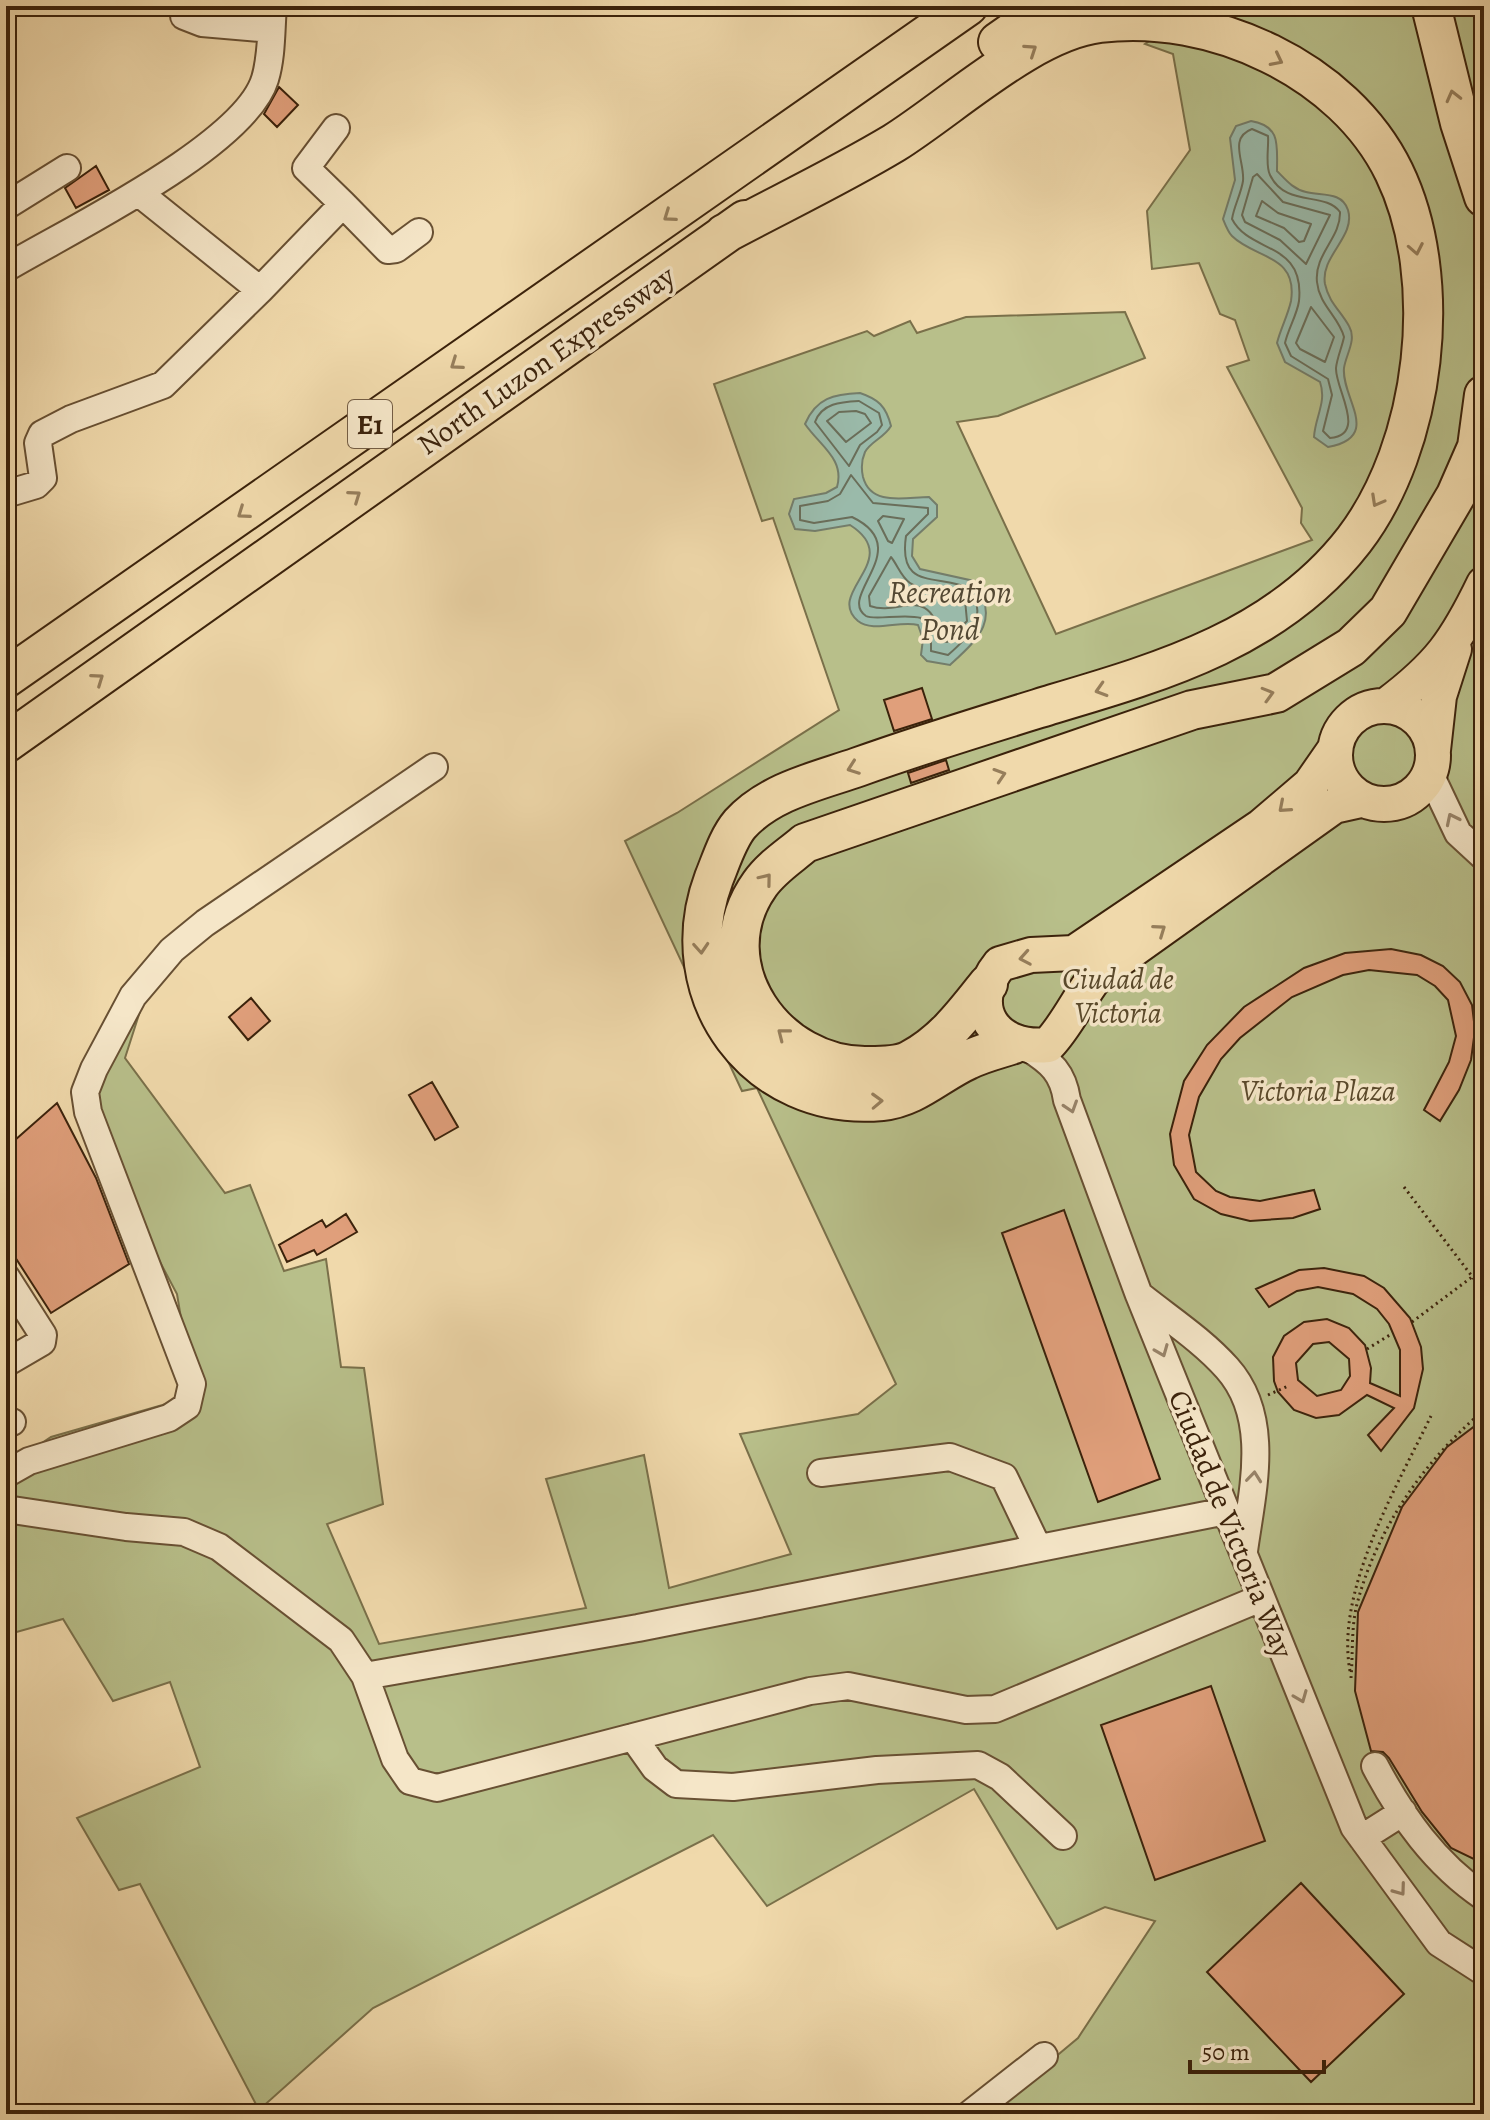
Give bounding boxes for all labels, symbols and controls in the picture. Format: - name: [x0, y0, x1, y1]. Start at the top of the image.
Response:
- one-way arrow: [1022, 45, 1036, 60]
- one-way arrow: [1269, 50, 1284, 65]
- one-way arrow: [1445, 90, 1462, 103]
- one-way arrow: [664, 206, 678, 221]
- one-way arrow: [1407, 243, 1424, 256]
- street label: North Luzon Expressway: [409, 256, 683, 464]
- one-way arrow: [451, 354, 465, 369]
- road number: E1: [348, 400, 392, 448]
- one-way arrow: [346, 491, 361, 505]
- one-way arrow: [1371, 492, 1386, 507]
- one-way arrow: [237, 503, 251, 518]
- water label: Recreation Pond: [888, 570, 1012, 651]
- one-way arrow: [89, 674, 103, 689]
- one-way arrow: [1095, 681, 1108, 697]
- one-way arrow: [1261, 686, 1274, 703]
- one-way arrow: [847, 759, 861, 775]
- one-way arrow: [993, 769, 1007, 785]
- one-way arrow: [1279, 797, 1293, 812]
- one-way arrow: [1446, 813, 1462, 828]
- one-way arrow: [756, 874, 771, 888]
- one-way arrow: [1151, 925, 1165, 940]
- one-way arrow: [692, 942, 709, 955]
- one-way arrow: [1019, 948, 1032, 965]
- park label: Ciudad de Victoria: [1062, 959, 1174, 1033]
- one-way arrow: [777, 1030, 792, 1044]
- park label: Victoria Plaza: [1240, 1071, 1396, 1111]
- one-way arrow: [871, 1092, 884, 1109]
- one-way arrow: [1061, 1100, 1077, 1114]
- one-way arrow: [1152, 1343, 1169, 1357]
- street label: Ciudad de Victoria Way: [1159, 1384, 1303, 1665]
- one-way arrow: [1245, 1470, 1262, 1483]
- one-way arrow: [1291, 1689, 1308, 1703]
- one-way arrow: [1391, 1881, 1405, 1895]
- scale bar: [1190, 2024, 1324, 2074]
- text: 50 m: [1202, 2036, 1250, 2068]

